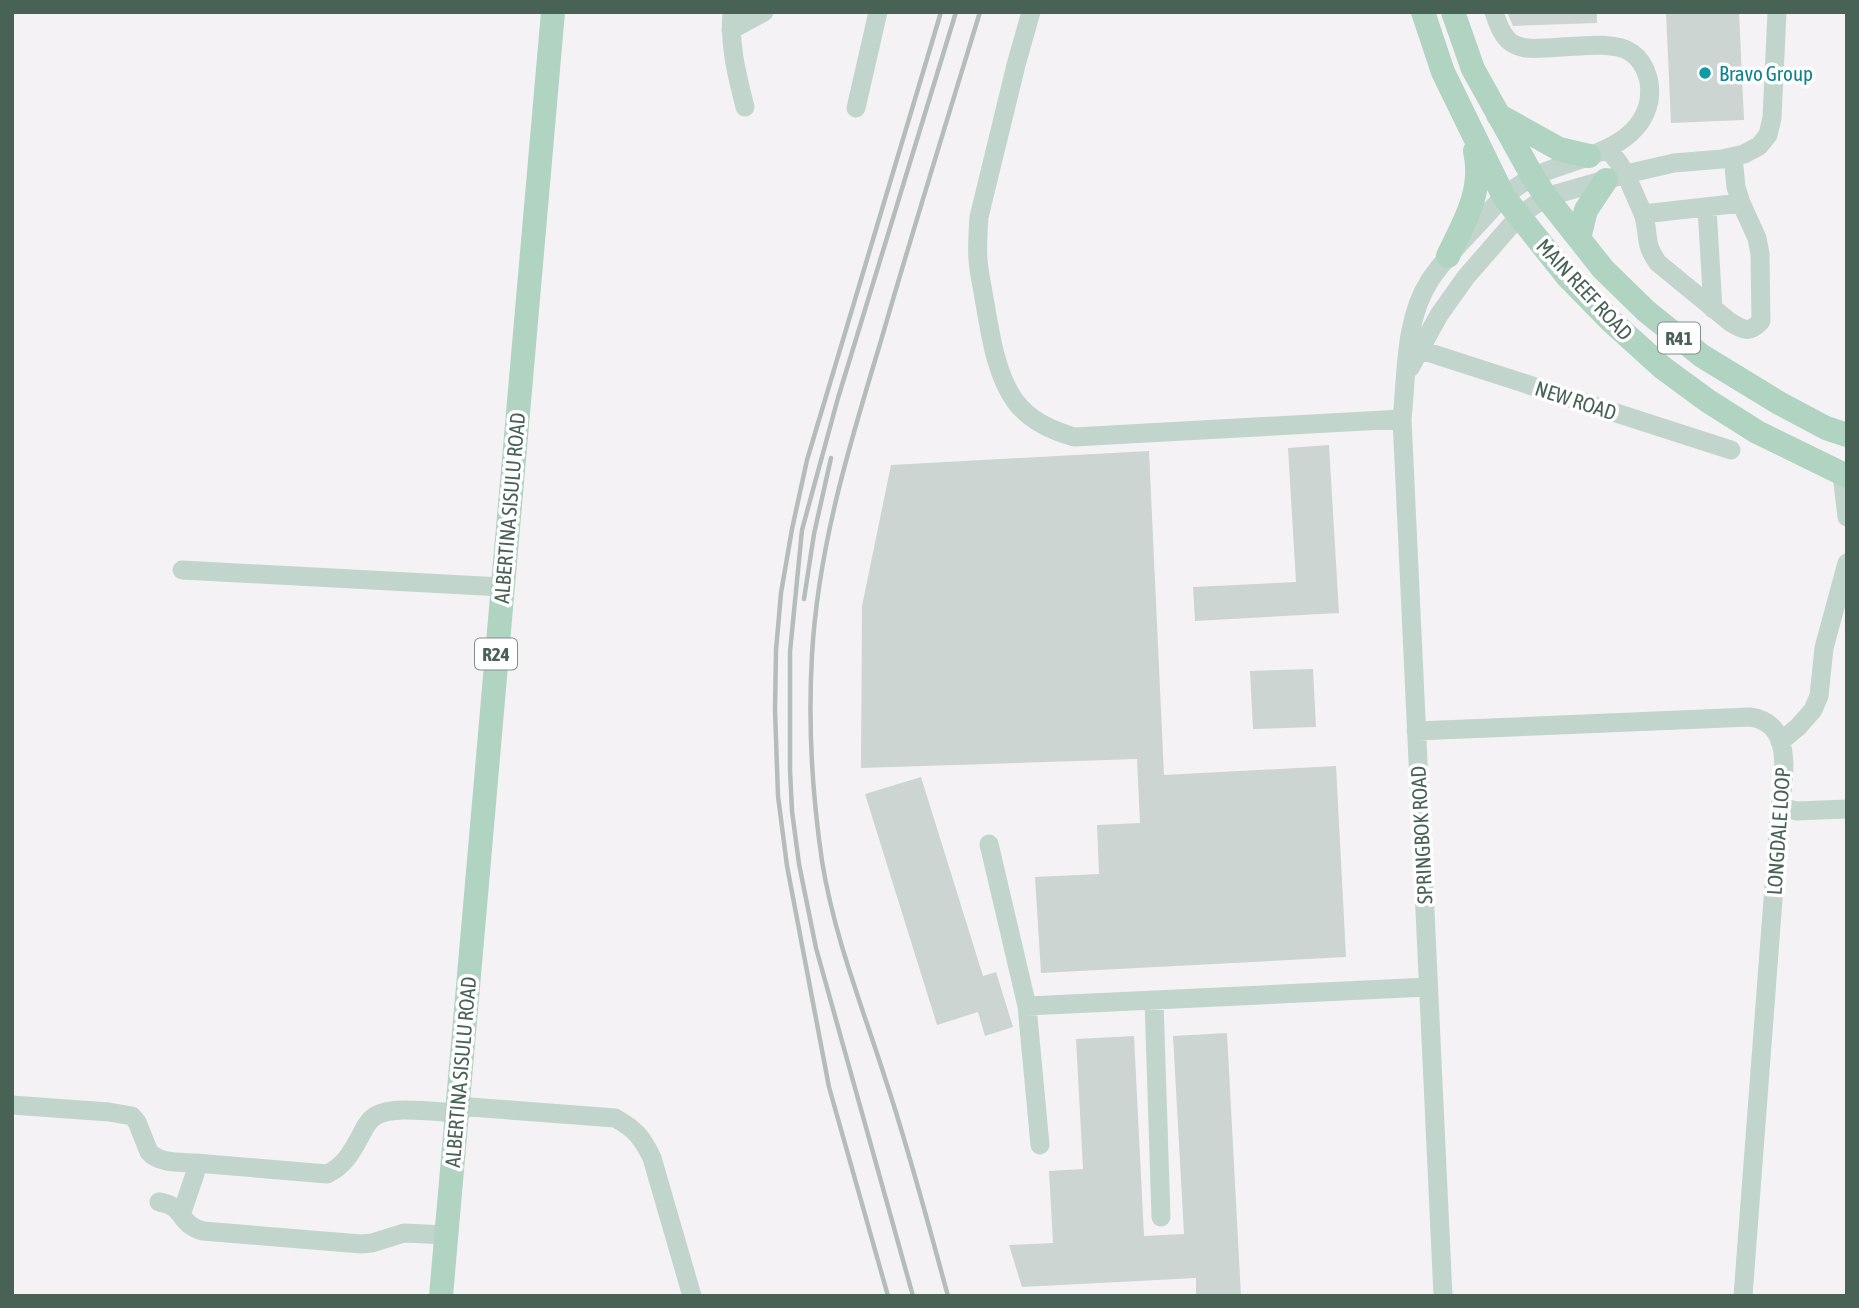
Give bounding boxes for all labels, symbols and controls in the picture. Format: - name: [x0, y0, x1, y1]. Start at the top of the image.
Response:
- place label: Bravo Group: [1719, 61, 1813, 85]
- marker: Bravo Group: [1697, 65, 1713, 81]
- street label: MAIN REEF ROAD: [1532, 234, 1638, 344]
- road number: R41: [1658, 322, 1700, 354]
- street label: NEW ROAD: [1532, 376, 1620, 424]
- street label: ALBERTINA SISULU ROAD: [489, 412, 529, 604]
- road number: R24: [475, 638, 517, 670]
- street label: SPRINGBOK ROAD: [1405, 765, 1437, 905]
- street label: LONGDALE LOOP: [1762, 766, 1794, 896]
- street label: ALBERTINA SISULU ROAD: [440, 976, 480, 1168]

